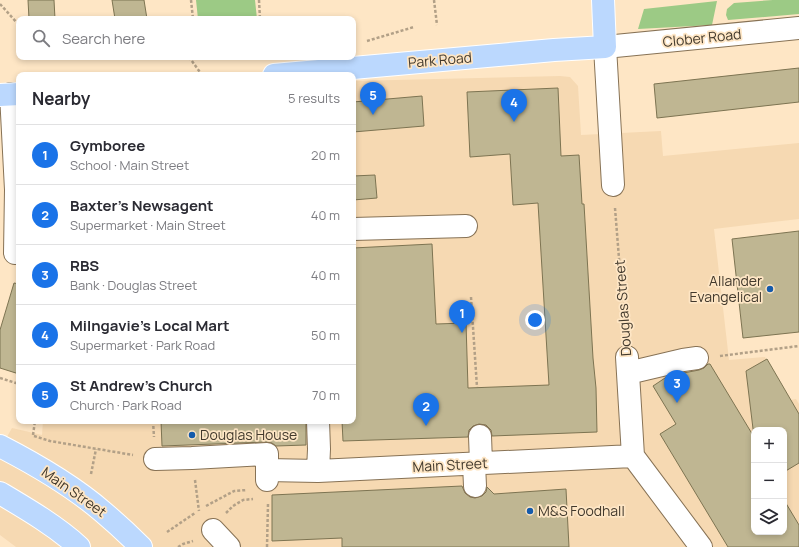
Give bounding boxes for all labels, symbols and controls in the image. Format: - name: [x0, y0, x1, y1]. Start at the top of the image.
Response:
- search box: [16, 16, 356, 60]
- street label: Clober Road: [662, 24, 742, 51]
- icon: search: [30, 27, 52, 49]
- text: Search here: [62, 28, 145, 49]
- street label: Park Road: [407, 47, 473, 72]
- pin: 5: [360, 82, 386, 115]
- text: Nearby: [32, 87, 90, 110]
- text: 5 results: [288, 89, 340, 107]
- pin: 4: [501, 89, 527, 122]
- text: Gymboree: [70, 135, 145, 156]
- text: 1: [42, 146, 48, 164]
- text: 20 m: [311, 146, 340, 164]
- text: School · Main Street: [70, 156, 189, 174]
- text: Baxter's Newsagent: [70, 195, 214, 216]
- text: 2: [41, 206, 49, 224]
- text: 40 m: [311, 206, 340, 224]
- text: Supermarket · Main Street: [70, 216, 226, 234]
- text: RBS: [70, 255, 99, 276]
- street label: Douglas Street: [610, 259, 635, 357]
- text: 3: [41, 266, 49, 284]
- text: 40 m: [311, 266, 340, 284]
- place label: Allander Evangelical: [689, 271, 762, 306]
- text: Bank · Douglas Street: [70, 276, 197, 294]
- marker: Allander Evangelical: [765, 284, 775, 294]
- pin: 1: [449, 300, 475, 333]
- your location: [525, 310, 545, 330]
- text: Milngavie's Local Mart: [70, 315, 230, 336]
- text: 4: [41, 326, 49, 344]
- text: 50 m: [311, 326, 340, 344]
- text: Supermarket · Park Road: [70, 336, 215, 354]
- pin: 3: [664, 370, 690, 403]
- text: St Andrew's Church: [70, 375, 212, 396]
- text: 5: [41, 386, 49, 404]
- text: 70 m: [312, 386, 340, 404]
- pin: 2: [413, 393, 439, 426]
- text: Church · Park Road: [70, 396, 182, 414]
- place label: Douglas House: [200, 425, 297, 444]
- map controls: [751, 427, 787, 535]
- button: +: [751, 427, 787, 463]
- marker: Douglas House: [187, 430, 197, 440]
- street label: Main Street: [412, 453, 488, 476]
- street label: Main Street: [38, 462, 111, 521]
- button: −: [751, 463, 787, 499]
- button: layers: [751, 499, 787, 535]
- place label: M&S Foodhall: [538, 501, 625, 520]
- marker: M&S Foodhall: [525, 506, 535, 516]

